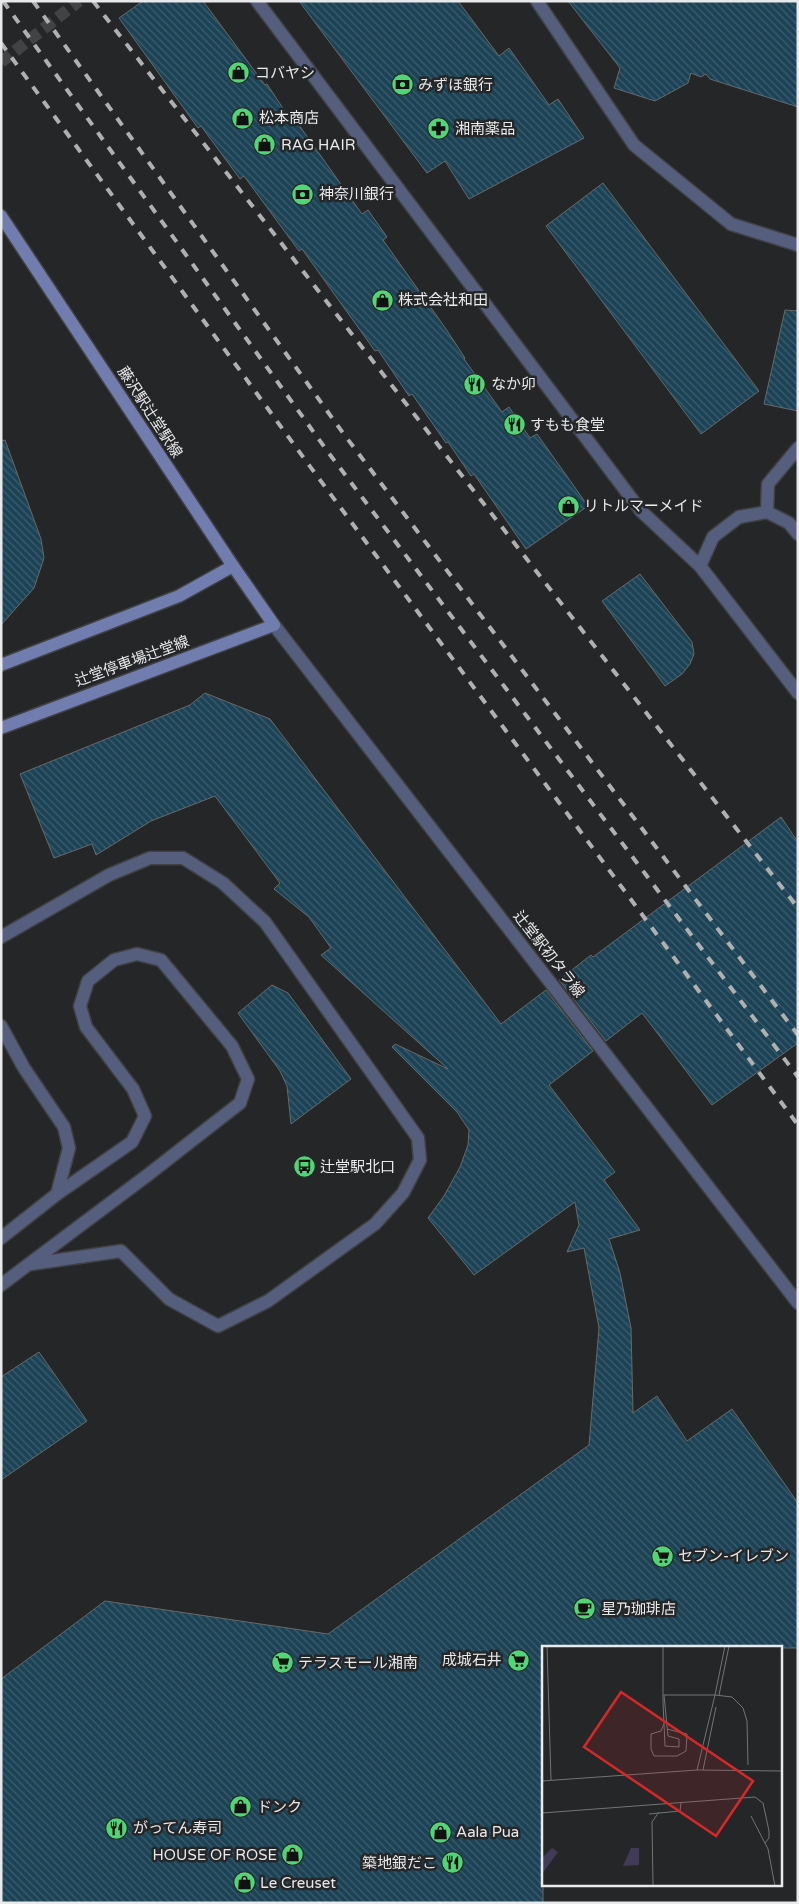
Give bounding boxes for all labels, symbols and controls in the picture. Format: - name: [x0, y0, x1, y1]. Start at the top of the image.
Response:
- shop icon: コバヤシ: [227, 61, 251, 85]
- place label: コバヤシ: [255, 64, 315, 82]
- bank icon: みずほ銀行: [390, 73, 414, 97]
- place label: みずほ銀行: [418, 76, 493, 94]
- shop icon: 松本商店: [231, 106, 255, 130]
- place label: 松本商店: [259, 109, 319, 127]
- pharmacy icon: 湘南薬品: [427, 117, 451, 141]
- place label: 湘南薬品: [455, 120, 515, 138]
- shop icon: RAG HAIR: [253, 133, 277, 157]
- place label: RAG HAIR: [281, 136, 355, 154]
- bank icon: 神奈川銀行: [291, 182, 315, 206]
- place label: 神奈川銀行: [319, 185, 394, 203]
- shop icon: 株式会社和田: [370, 288, 394, 312]
- place label: 株式会社和田: [398, 291, 488, 309]
- street label: 藤沢駅辻堂駅線: [114, 363, 186, 461]
- restaurant icon: なか卯: [463, 372, 487, 396]
- place label: なか卯: [491, 375, 536, 393]
- restaurant icon: すもも食堂: [502, 413, 526, 437]
- place label: すもも食堂: [530, 416, 605, 434]
- shop icon: リトルマーメイド: [556, 494, 580, 518]
- place label: リトルマーメイド: [584, 497, 703, 515]
- street label: 辻堂停車場辻堂線: [73, 632, 191, 690]
- street label: 辻堂駅初タラ線: [510, 907, 588, 1001]
- bus stop icon: 辻堂駅北口: [292, 1155, 316, 1179]
- place label: 辻堂駅北口: [320, 1158, 395, 1176]
- supermarket icon: セブン-イレブン: [650, 1544, 674, 1568]
- place label: セブン-イレブン: [678, 1547, 789, 1565]
- cafe icon: 星乃珈琲店: [573, 1597, 597, 1621]
- place label: 星乃珈琲店: [601, 1600, 676, 1618]
- inset map: [542, 1646, 782, 1886]
- supermarket icon: 成城石井: [506, 1648, 530, 1672]
- supermarket icon: テラスモール湘南: [270, 1651, 294, 1675]
- place label: 成城石井: [442, 1651, 502, 1669]
- place label: テラスモール湘南: [298, 1654, 418, 1672]
- shop icon: ドンク: [229, 1795, 253, 1819]
- place label: ドンク: [257, 1798, 302, 1816]
- restaurant icon: がってん寿司: [105, 1816, 129, 1840]
- place label: がってん寿司: [133, 1819, 222, 1837]
- shop icon: Aala Pua: [428, 1820, 452, 1844]
- place label: Aala Pua: [456, 1823, 519, 1841]
- shop icon: HOUSE OF ROSE: [281, 1843, 305, 1867]
- place label: HOUSE OF ROSE: [153, 1846, 277, 1864]
- restaurant icon: 築地銀だこ: [441, 1851, 465, 1875]
- place label: 築地銀だこ: [362, 1854, 437, 1872]
- shop icon: Le Creuset: [232, 1871, 256, 1895]
- place label: Le Creuset: [260, 1874, 336, 1892]

